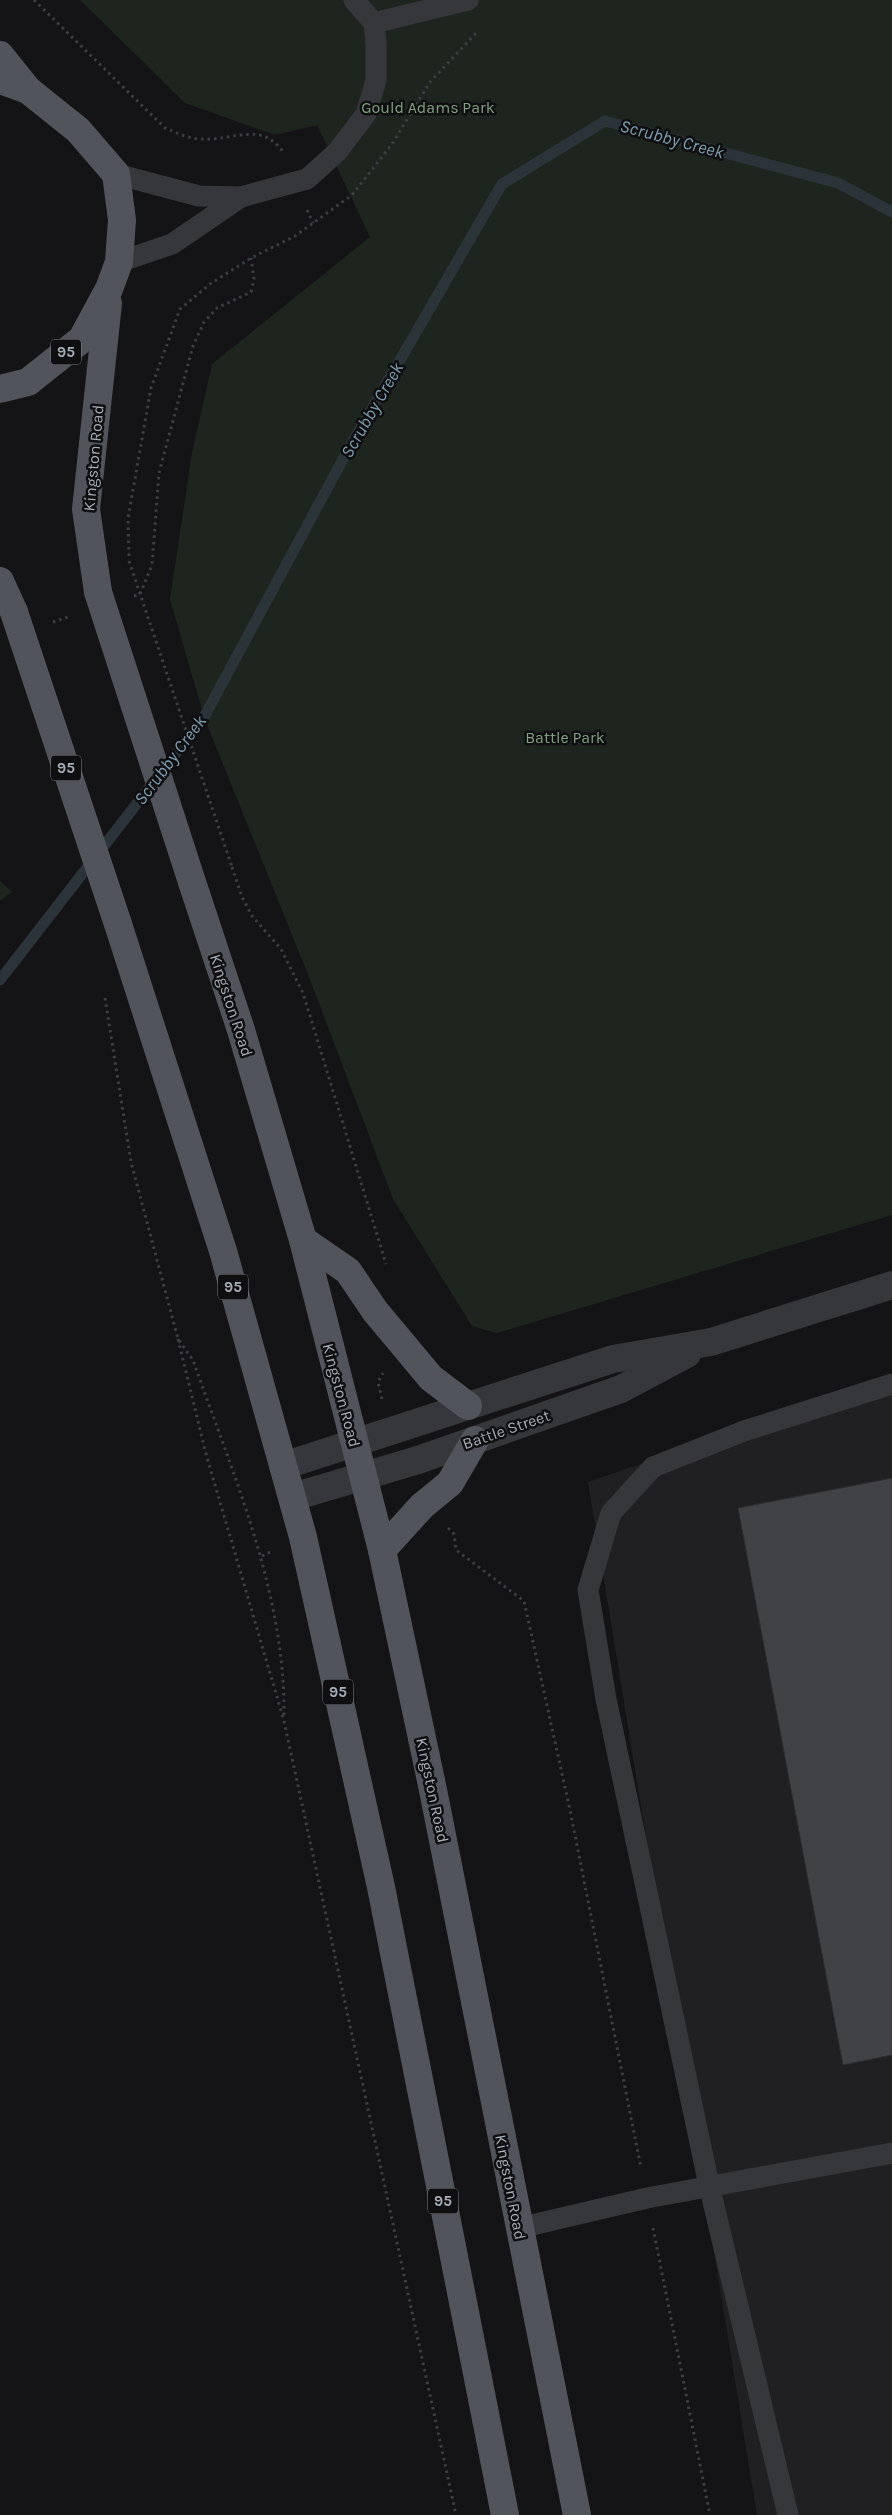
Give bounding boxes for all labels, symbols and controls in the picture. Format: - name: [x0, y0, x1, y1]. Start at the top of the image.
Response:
- park label: Gould Adams Park: [361, 98, 495, 117]
- water label: Scrubby Creek: [618, 115, 727, 164]
- road number: 95: [51, 340, 81, 364]
- water label: Scrubby Creek: [336, 358, 409, 462]
- street label: Kingston Road: [79, 404, 108, 512]
- water label: Scrubby Creek: [129, 710, 211, 809]
- park label: Battle Park: [525, 728, 605, 747]
- road number: 95: [51, 756, 81, 780]
- street label: Kingston Road: [206, 952, 257, 1059]
- road number: 95: [218, 1274, 248, 1300]
- street label: Kingston Road: [319, 1341, 364, 1449]
- street label: Battle Street: [460, 1406, 552, 1453]
- road number: 95: [323, 1680, 353, 1704]
- street label: Kingston Road: [412, 1736, 453, 1844]
- street label: Kingston Road: [491, 2133, 530, 2241]
- road number: 95: [428, 2188, 458, 2214]

